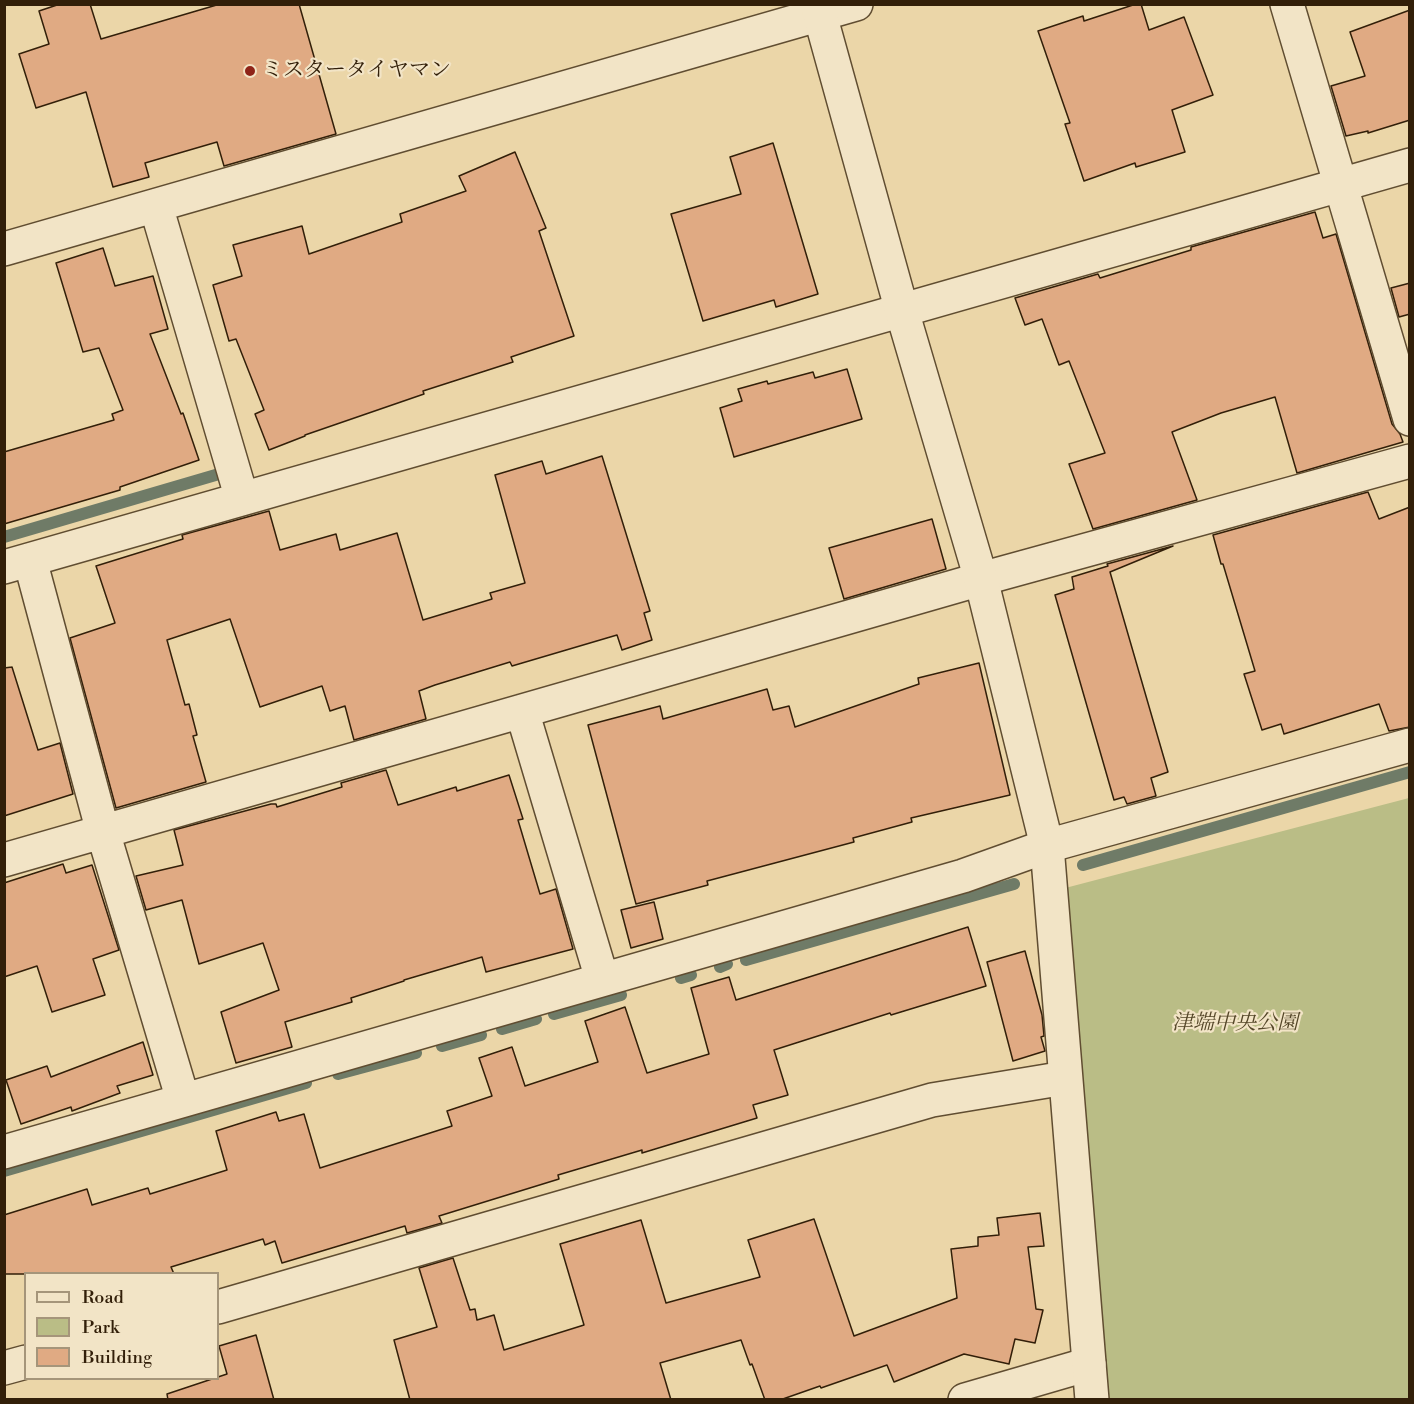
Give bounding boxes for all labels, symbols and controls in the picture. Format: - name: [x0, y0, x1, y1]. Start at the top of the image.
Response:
- place label: ミスタータイヤマン: [262, 58, 451, 84]
- marker: ミスタータイヤマン: [243, 64, 257, 78]
- park label: 津端中央公園: [1172, 1011, 1298, 1037]
- legend: [24, 1272, 219, 1380]
- text: Road: [82, 1286, 124, 1309]
- text: Park: [82, 1316, 119, 1339]
- text: Building: [82, 1346, 152, 1369]

